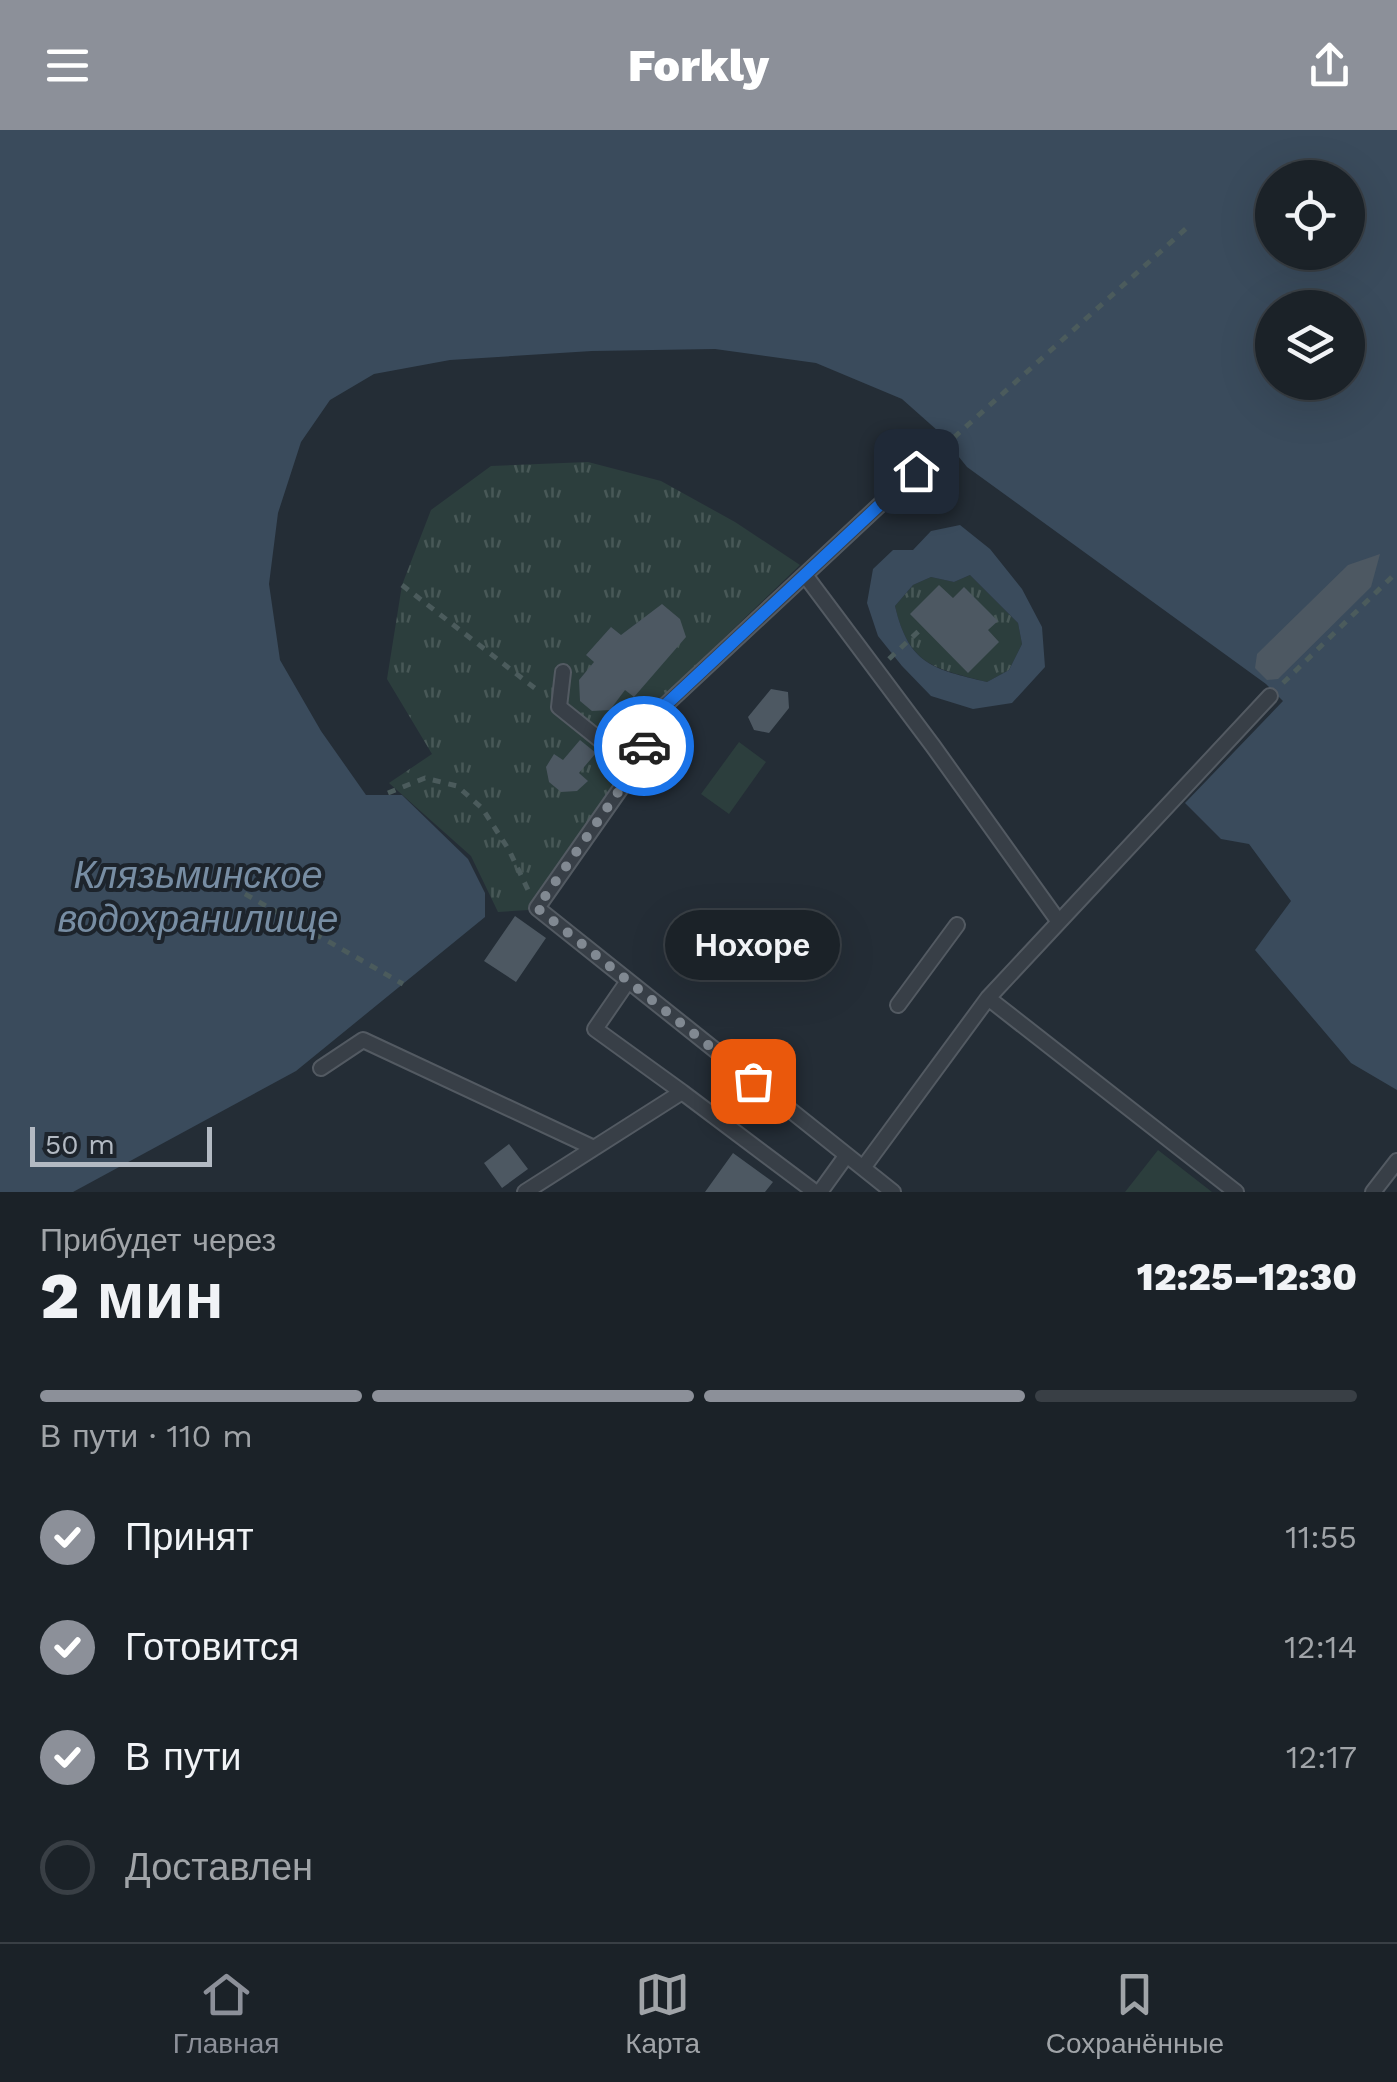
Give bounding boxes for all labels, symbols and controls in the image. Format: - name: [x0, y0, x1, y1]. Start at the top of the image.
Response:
- icon: menu: [40, 38, 95, 93]
- icon: share: [1302, 38, 1357, 93]
- text: Forkly: [628, 39, 769, 92]
- map controls: [1255, 160, 1365, 400]
- button: locate: [1255, 160, 1365, 270]
- button: layers: [1255, 290, 1365, 400]
- pin: [874, 429, 959, 514]
- icon: home: [889, 444, 944, 499]
- courier: [594, 696, 694, 796]
- icon: car: [617, 719, 672, 774]
- water label: Клязьминское водохранилище: [58, 853, 338, 941]
- callout: Нохоре: [666, 911, 840, 981]
- text: Нохоре: [695, 926, 810, 964]
- pin: [711, 1039, 796, 1124]
- icon: bag: [726, 1054, 781, 1109]
- scale bar: [30, 1122, 212, 1166]
- text: 50 m: [45, 1128, 115, 1161]
- text: Прибудет через: [40, 1221, 276, 1259]
- text: 12:25–12:30: [1137, 1255, 1357, 1299]
- text: 2 мин: [40, 1258, 224, 1334]
- text: В пути · 110 m: [40, 1417, 253, 1455]
- icon: check: [40, 1510, 95, 1565]
- text: Принят: [125, 1515, 254, 1559]
- text: 11:55: [1285, 1518, 1357, 1556]
- icon: check: [40, 1620, 95, 1675]
- text: Готовится: [125, 1625, 299, 1669]
- text: 12:14: [1284, 1628, 1357, 1666]
- icon: check: [40, 1730, 95, 1785]
- text: В пути: [125, 1735, 242, 1779]
- text: 12:17: [1286, 1738, 1357, 1776]
- text: Доставлен: [125, 1845, 313, 1889]
- tab: Главная: [173, 1967, 279, 2060]
- tab: Карта: [625, 1967, 700, 2060]
- tab: Сохранённые: [1046, 1967, 1224, 2060]

